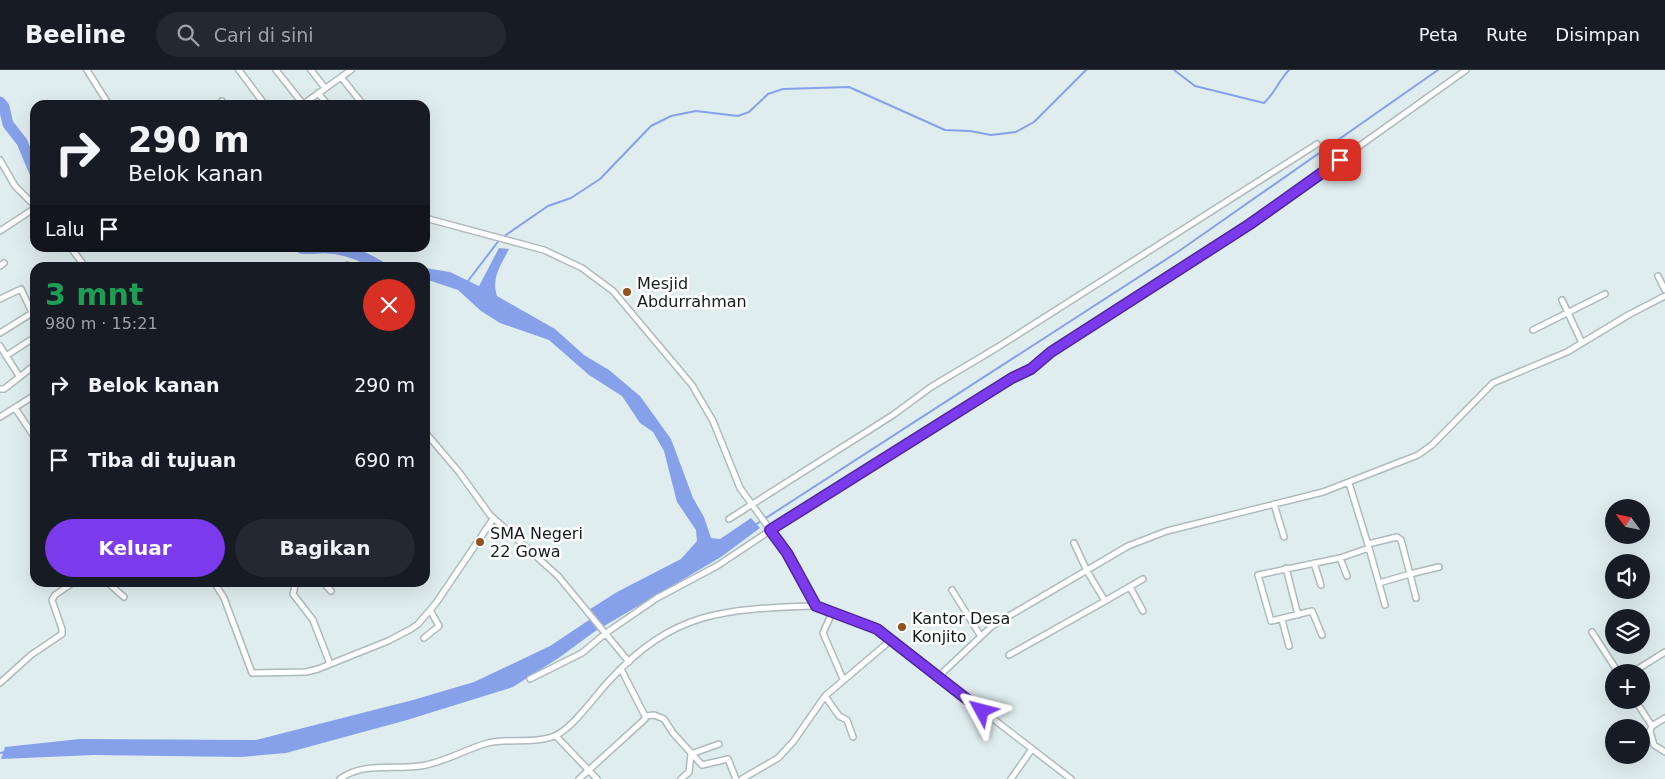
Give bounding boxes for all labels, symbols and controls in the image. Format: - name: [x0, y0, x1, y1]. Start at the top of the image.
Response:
- search box: [156, 12, 506, 57]
- text: Beeline: [25, 21, 126, 49]
- icon: search: [174, 21, 202, 49]
- text: Cari di sini: [214, 24, 314, 46]
- text: Peta: [1419, 24, 1458, 45]
- text: Rute: [1486, 24, 1527, 45]
- text: Disimpan: [1555, 24, 1640, 45]
- icon: right: [45, 120, 110, 185]
- text: 290 m: [128, 120, 250, 160]
- pin: [1319, 139, 1361, 181]
- icon: arrive: [1326, 146, 1354, 174]
- text: Belok kanan: [128, 161, 263, 186]
- icon: arrive: [95, 215, 123, 243]
- text: Lalu: [45, 218, 85, 240]
- place label: Mesjid Abdurrahman: [637, 274, 747, 311]
- text: 3 mnt: [45, 277, 143, 312]
- button: close: [363, 279, 415, 331]
- marker: Mesjid Abdurrahman: [621, 286, 633, 298]
- text: 980 m · 15:21: [45, 314, 158, 333]
- icon: right: [45, 371, 73, 399]
- text: Belok kanan: [88, 374, 220, 396]
- text: 290 m: [354, 374, 415, 396]
- icon: arrive: [45, 446, 73, 474]
- text: Tiba di tujuan: [88, 449, 236, 471]
- text: 690 m: [354, 449, 415, 471]
- north arrow: [1605, 499, 1650, 544]
- map controls: [1605, 499, 1650, 764]
- button: Keluar: [45, 519, 225, 577]
- button: Bagikan: [235, 519, 415, 577]
- place label: SMA Negeri 22 Gowa: [490, 524, 583, 561]
- marker: SMA Negeri 22 Gowa: [474, 536, 486, 548]
- button: sound: [1605, 554, 1650, 599]
- place label: Kantor Desa Konjito: [912, 609, 1010, 646]
- button: layers: [1605, 609, 1650, 654]
- marker: Kantor Desa Konjito: [896, 621, 908, 633]
- button: +: [1605, 664, 1650, 709]
- position arrow: [955, 684, 1007, 736]
- button: −: [1605, 719, 1650, 764]

